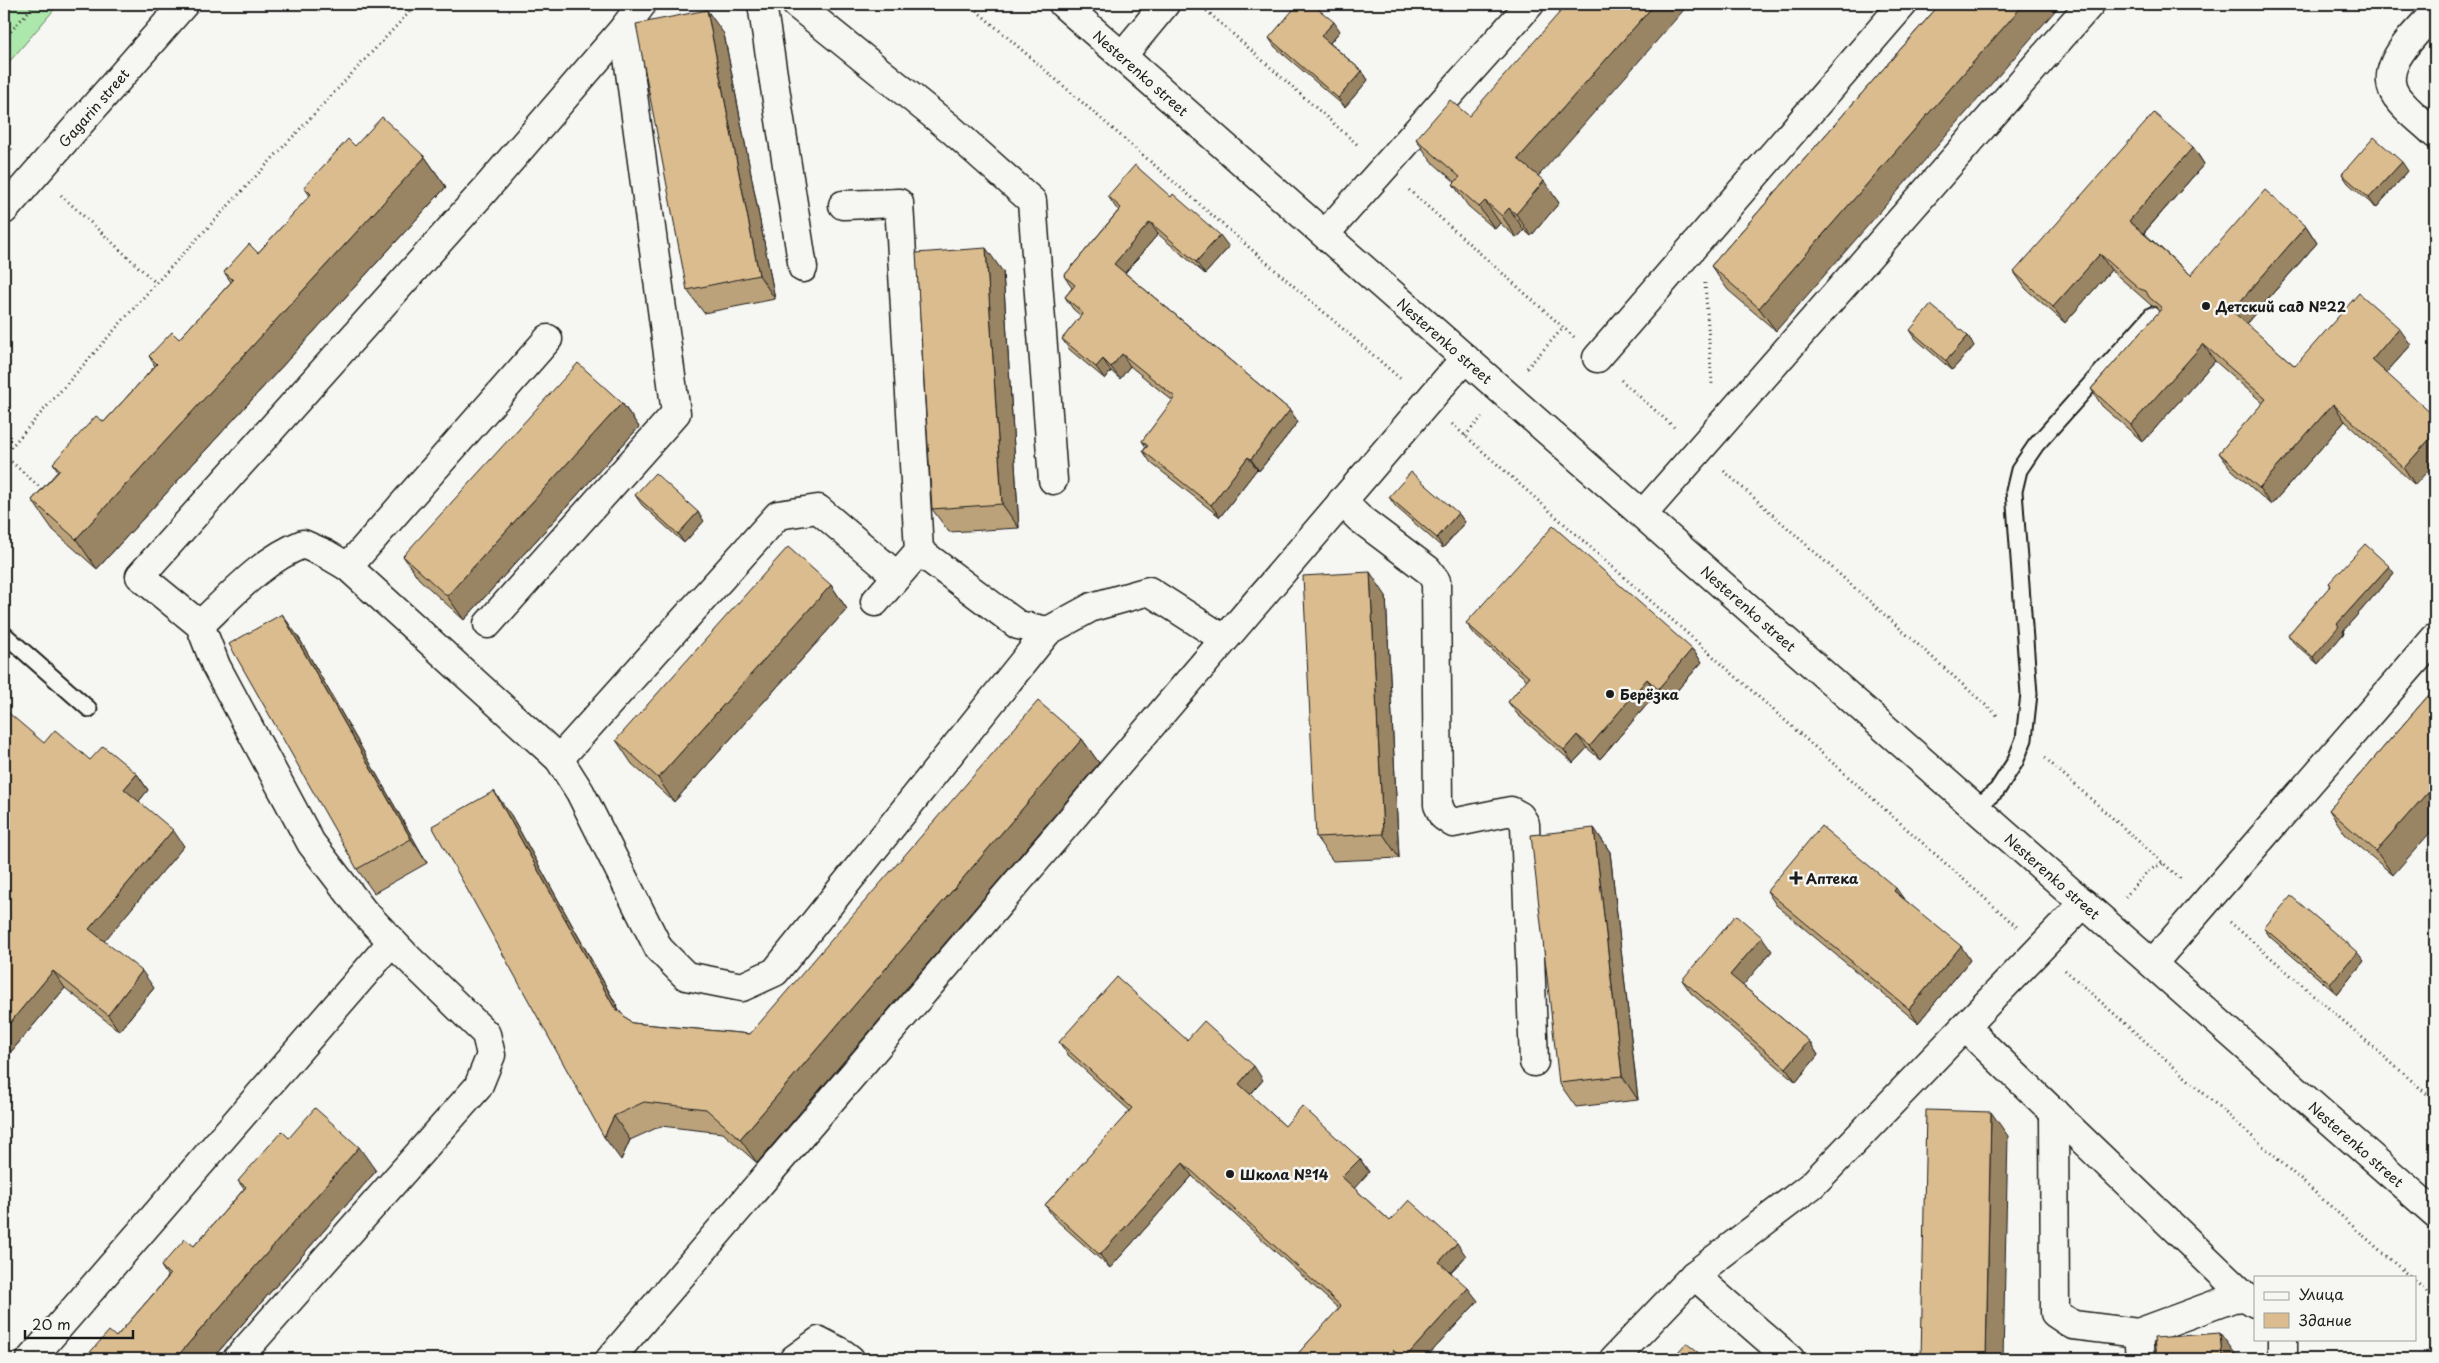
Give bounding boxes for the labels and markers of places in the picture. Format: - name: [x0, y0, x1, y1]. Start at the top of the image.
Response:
- place label: Детский сад №22: [2215, 296, 2346, 317]
- marker: Детский сад №22: [2200, 300, 2212, 312]
- place label: Берёзка: [1620, 684, 1680, 705]
- marker: Берёзка: [1604, 688, 1616, 700]
- place label: Аптека: [1806, 868, 1859, 889]
- marker: Аптека: [1790, 872, 1802, 884]
- place label: Школа №14: [1240, 1164, 1329, 1185]
- marker: Школа №14: [1224, 1168, 1236, 1180]

